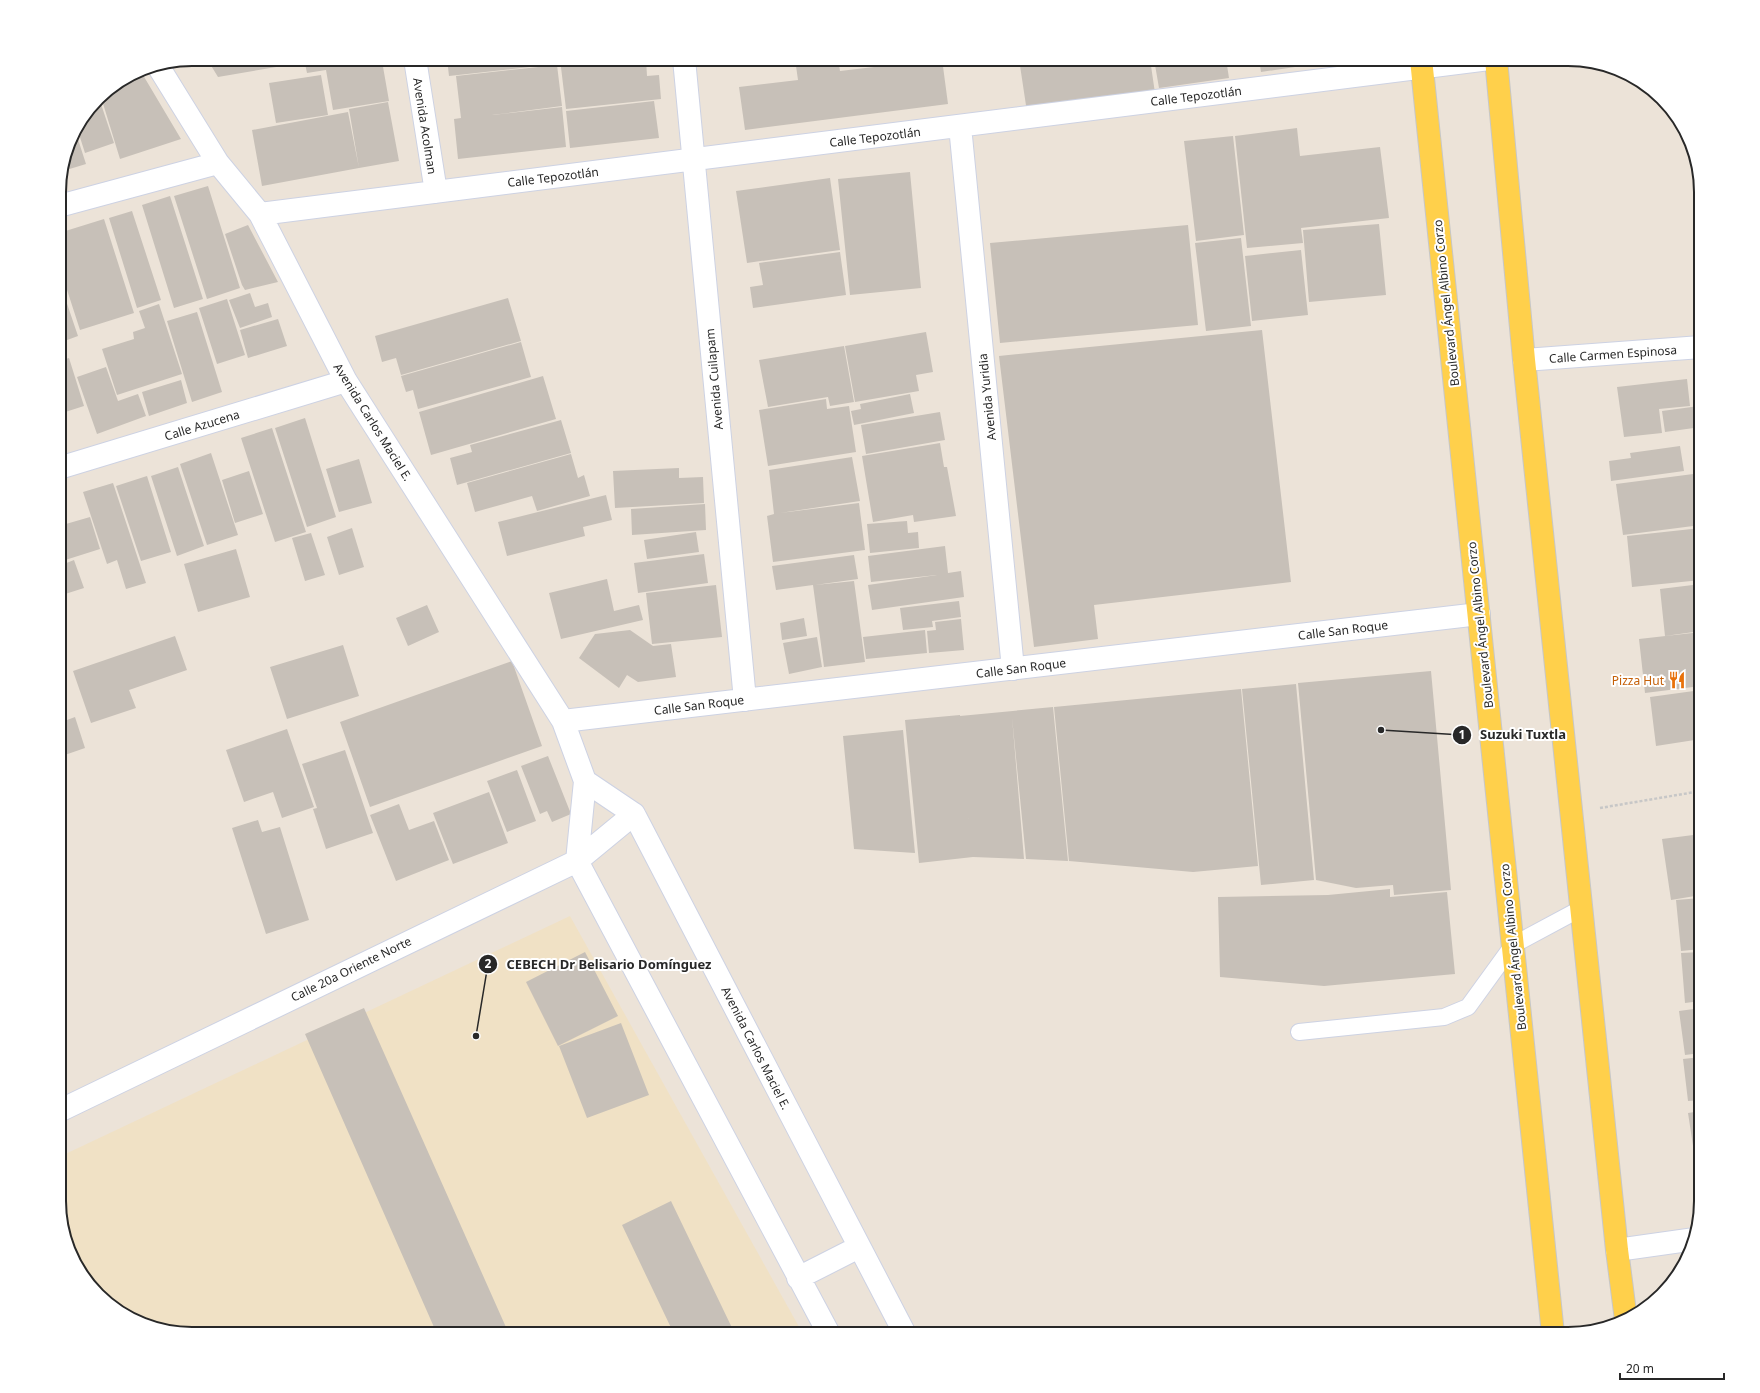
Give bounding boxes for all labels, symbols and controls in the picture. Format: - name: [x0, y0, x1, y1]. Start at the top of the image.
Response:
- street label: Avenida Acolman: [409, 77, 441, 175]
- street label: Calle Tepozotlán: [1149, 82, 1243, 110]
- street label: Calle Tepozotlán: [828, 123, 922, 151]
- street label: Calle Tepozotlán: [506, 163, 600, 191]
- street label: Boulevard Ángel Albino Corzo: [1429, 219, 1463, 387]
- street label: Avenida Cuilapam: [701, 328, 727, 430]
- street label: Calle Carmen Espinosa: [1548, 341, 1678, 367]
- street label: Avenida Yuridia: [974, 353, 1000, 441]
- street label: Avenida Carlos Maciel E.: [330, 360, 416, 484]
- street label: Calle Azucena: [162, 405, 242, 445]
- street label: Boulevard Ángel Albino Corzo: [1463, 541, 1497, 709]
- street label: Calle San Roque: [1297, 616, 1389, 644]
- street label: Calle San Roque: [975, 654, 1067, 682]
- restaurant icon: Pizza Hut: [1667, 670, 1687, 690]
- place label: Pizza Hut: [1612, 672, 1665, 689]
- street label: Calle San Roque: [653, 691, 745, 719]
- callout: Suzuki Tuxtla: [1452, 722, 1573, 747]
- text: Suzuki Tuxtla: [1480, 725, 1566, 743]
- text: 1: [1459, 726, 1465, 743]
- street label: Boulevard Ángel Albino Corzo: [1496, 863, 1530, 1031]
- street label: Calle 20a Oriente Norte: [288, 932, 414, 1006]
- callout: CEBECH Dr Belisario Domínguez: [478, 952, 719, 977]
- text: 2: [485, 955, 492, 972]
- text: CEBECH Dr Belisario Domínguez: [507, 955, 711, 973]
- street label: Avenida Carlos Maciel E.: [718, 983, 794, 1113]
- scale bar: [1620, 1355, 1724, 1381]
- text: 20 m: [1626, 1360, 1654, 1377]

